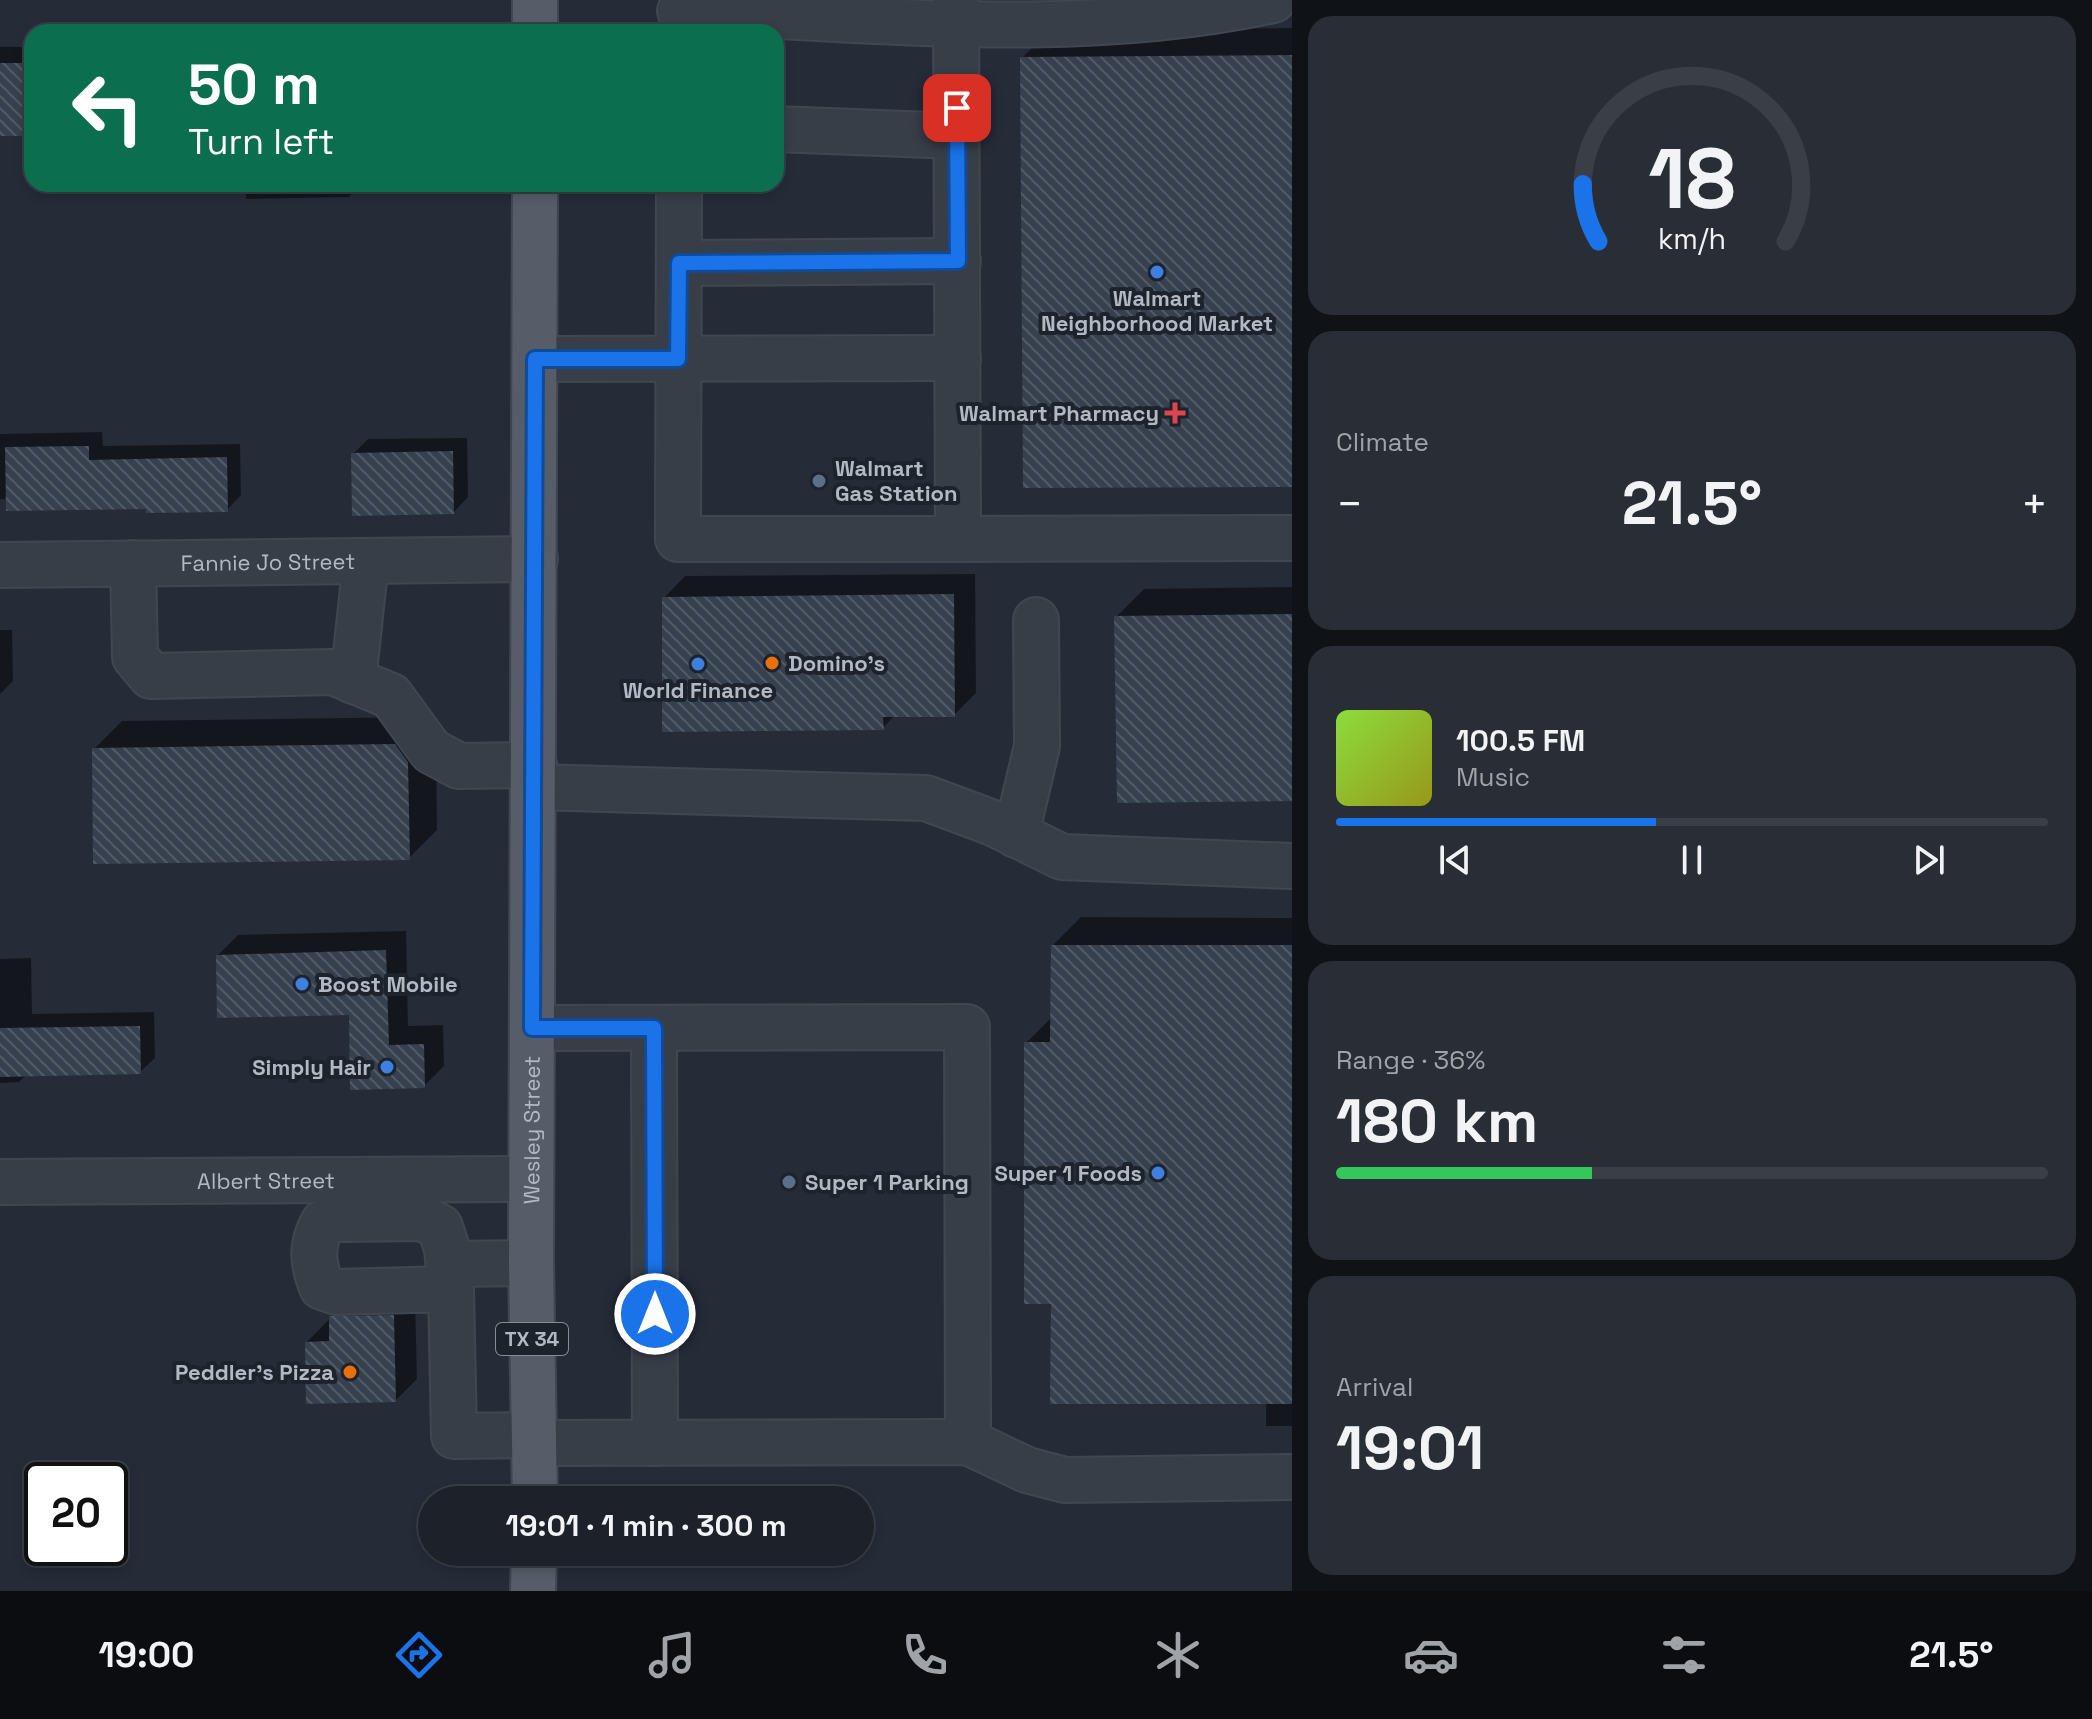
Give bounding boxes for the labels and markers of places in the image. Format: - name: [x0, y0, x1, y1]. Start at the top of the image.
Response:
- pin: [923, 74, 991, 142]
- marker: Walmart Neighborhood Market: [1148, 263, 1166, 281]
- place label: Walmart Neighborhood Market: [1041, 284, 1273, 337]
- place label: Walmart Pharmacy: [959, 399, 1159, 427]
- marker: Walmart Pharmacy: [1166, 404, 1184, 422]
- place label: Walmart Gas Station: [835, 454, 958, 507]
- marker: Walmart Gas Station: [810, 472, 828, 490]
- place label: Domino's: [788, 649, 885, 677]
- marker: Domino's: [763, 654, 781, 672]
- marker: World Finance: [689, 655, 707, 673]
- place label: World Finance: [623, 676, 773, 704]
- place label: Boost Mobile: [318, 970, 458, 998]
- marker: Boost Mobile: [293, 975, 311, 993]
- place label: Simply Hair: [252, 1053, 371, 1081]
- marker: Simply Hair: [378, 1058, 396, 1076]
- place label: Super 1 Foods: [994, 1159, 1142, 1187]
- marker: Super 1 Foods: [1149, 1164, 1167, 1182]
- place label: Super 1 Parking: [805, 1168, 969, 1196]
- marker: Super 1 Parking: [780, 1173, 798, 1191]
- place label: Peddler's Pizza: [175, 1358, 334, 1386]
- marker: Peddler's Pizza: [341, 1363, 359, 1381]

